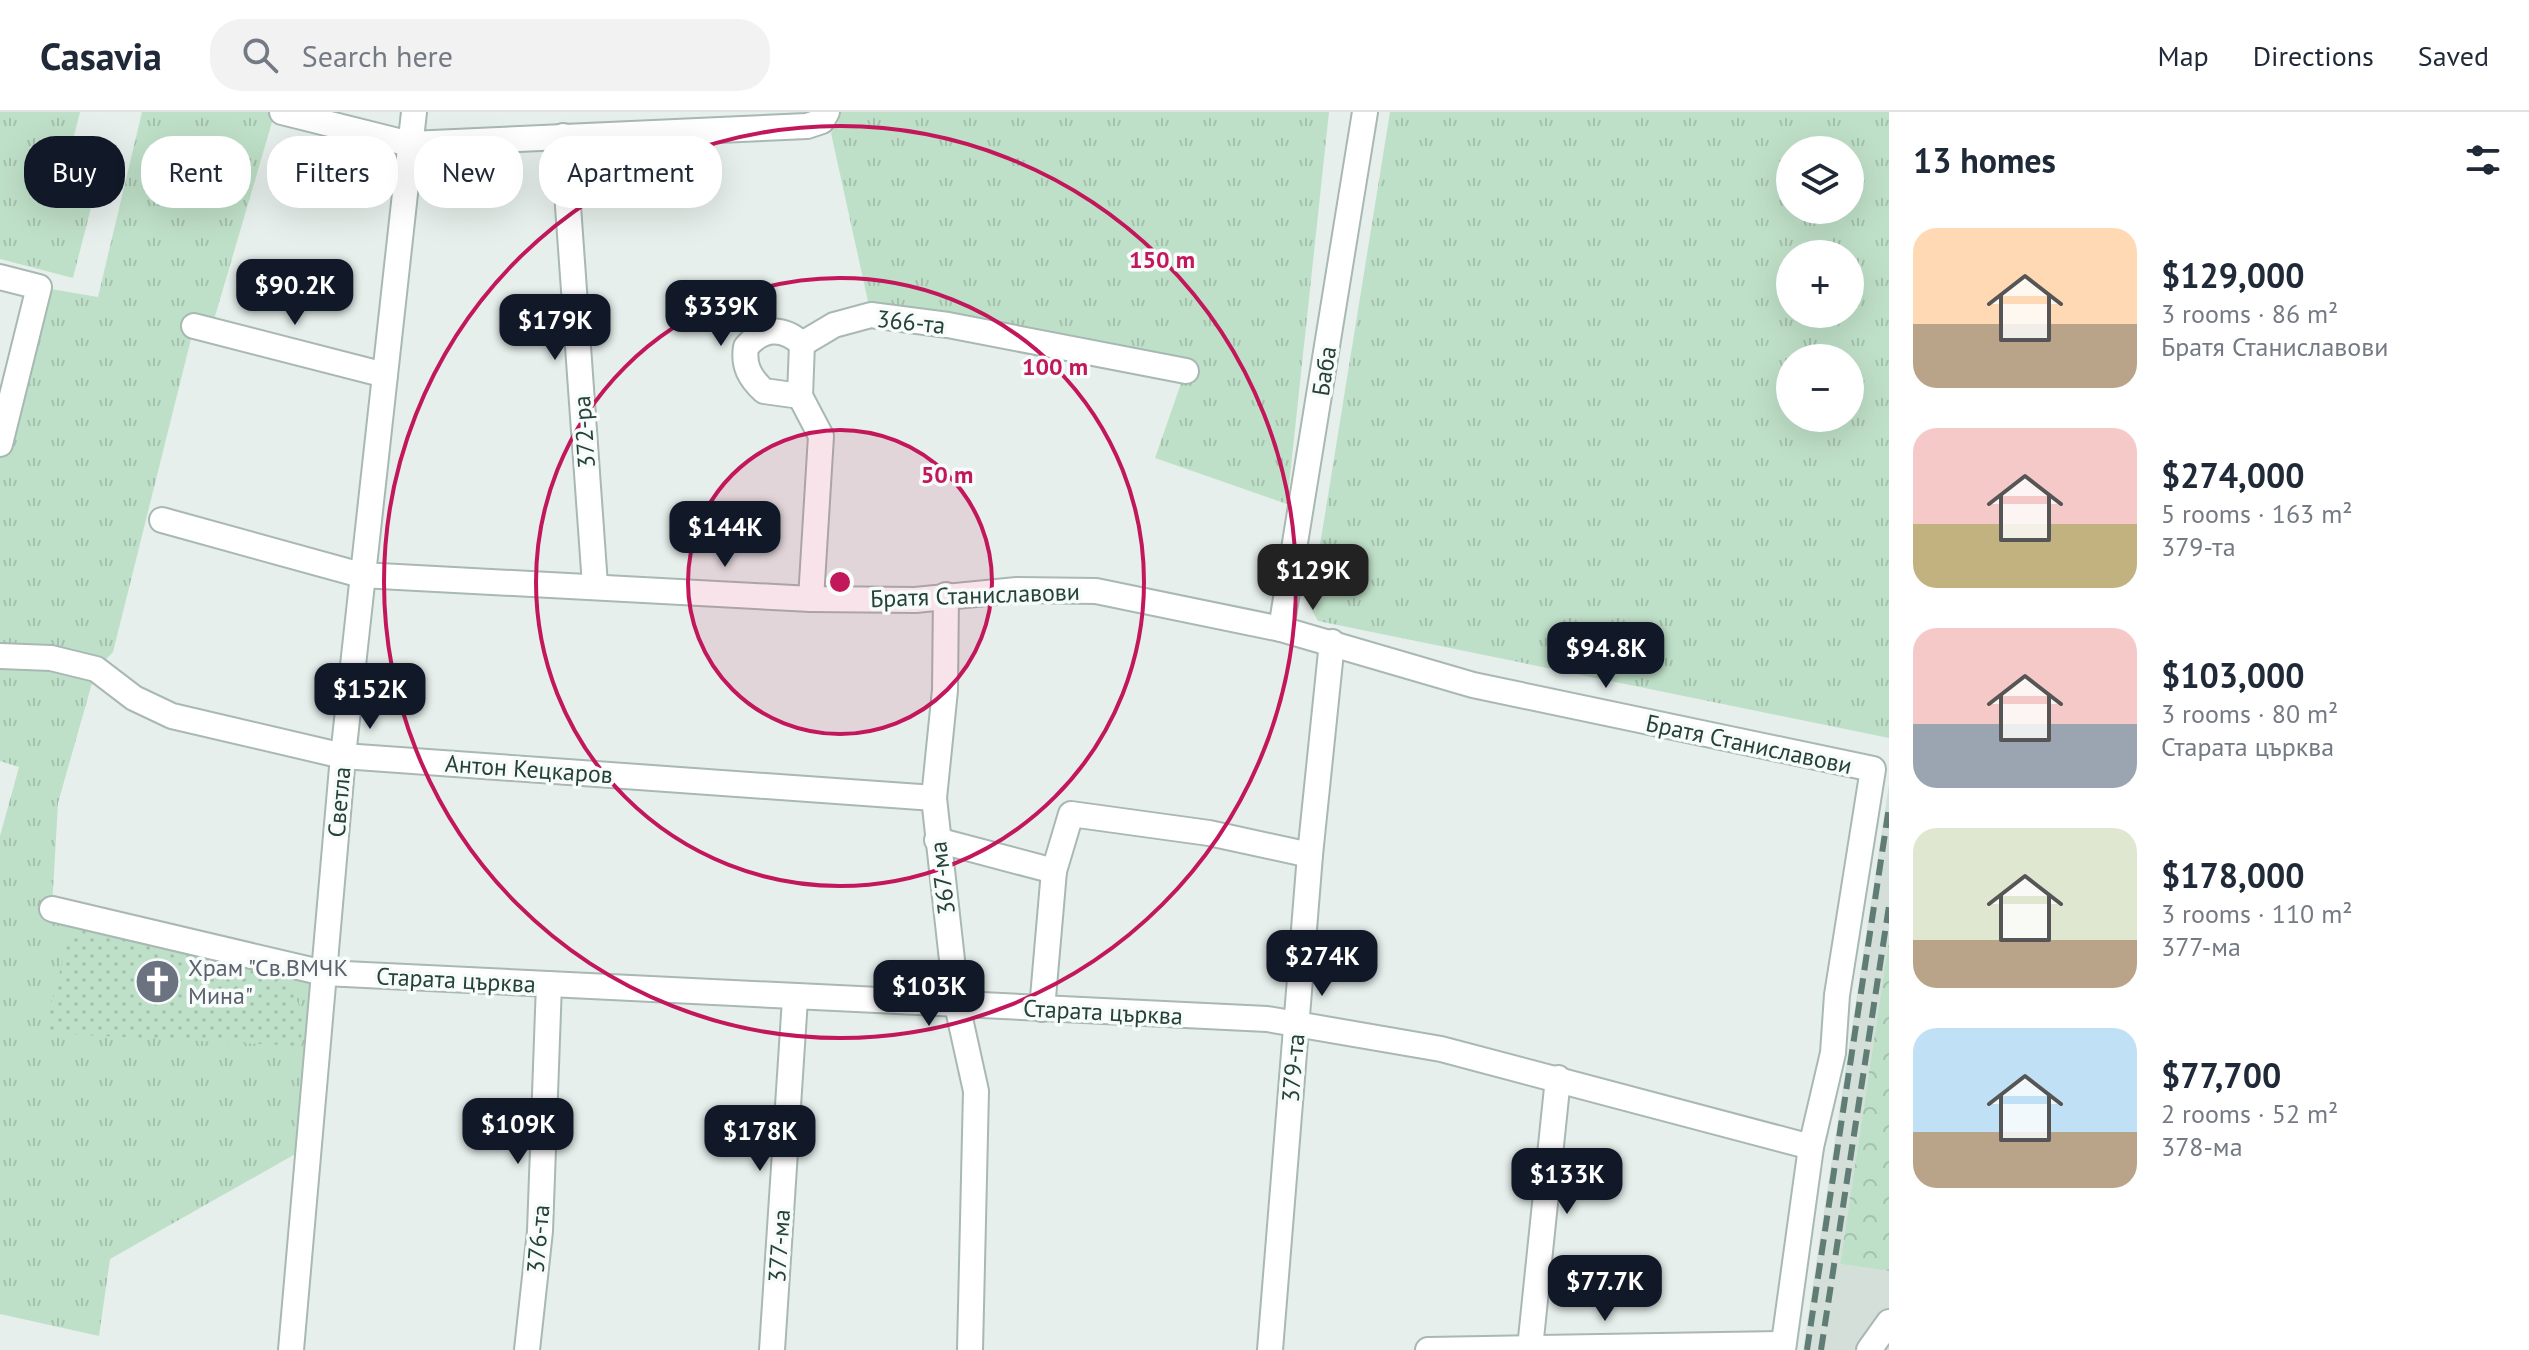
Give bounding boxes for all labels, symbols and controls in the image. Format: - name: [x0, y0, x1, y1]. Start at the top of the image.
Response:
- search box: [210, 19, 770, 91]
- text: Casavia: [40, 31, 162, 80]
- icon: search: [238, 33, 282, 77]
- text: Search here: [302, 36, 453, 75]
- text: Map: [2158, 37, 2209, 74]
- text: Directions: [2253, 37, 2374, 74]
- text: Saved: [2418, 37, 2489, 74]
- chip: Buy: [24, 136, 125, 208]
- chip: Rent: [141, 136, 251, 208]
- chip: Filters: [267, 136, 398, 208]
- chip: New: [414, 136, 523, 208]
- chip: Apartment: [539, 136, 722, 208]
- map controls: [1776, 136, 1864, 432]
- button: layers: [1776, 136, 1864, 224]
- text: 13 homes: [1913, 138, 2056, 182]
- icon: filters: [2461, 138, 2505, 182]
- button: +: [1776, 240, 1864, 328]
- text: 150 m: [1129, 244, 1195, 275]
- text: $129,000: [2161, 253, 2305, 297]
- pin: $90.2K: [230, 259, 360, 327]
- icon: home: [1977, 260, 2073, 356]
- text: $90.2K: [254, 268, 336, 301]
- pin: $339K: [665, 280, 777, 348]
- text: $339K: [683, 289, 759, 322]
- pin: $179K: [499, 294, 611, 362]
- text: 3 rooms · 86 m²: [2161, 297, 2338, 330]
- text: $179K: [517, 303, 593, 336]
- street label: 366-та: [875, 303, 947, 341]
- text: Братя Станиславови: [2161, 330, 2388, 363]
- street label: Баба: [1305, 344, 1343, 398]
- button: −: [1776, 344, 1864, 432]
- text: 100 m: [1022, 351, 1088, 382]
- street label: 372-ра: [566, 395, 602, 469]
- text: $274,000: [2161, 453, 2305, 497]
- text: 50 m: [921, 459, 973, 490]
- icon: home: [1977, 460, 2073, 556]
- text: 5 rooms · 163 m²: [2161, 497, 2353, 530]
- pin: $144K: [669, 501, 781, 569]
- text: $144K: [687, 510, 763, 543]
- text: 379-та: [2161, 530, 2236, 563]
- pin: $129K: [1257, 544, 1369, 612]
- text: $129K: [1275, 553, 1351, 586]
- centre of rings: [826, 568, 854, 596]
- street label: Братя Станиславови: [870, 576, 1080, 614]
- pin: $94.8K: [1541, 622, 1671, 690]
- text: $94.8K: [1565, 631, 1647, 664]
- text: $103,000: [2161, 653, 2305, 697]
- icon: home: [1977, 660, 2073, 756]
- pin: $152K: [314, 663, 426, 731]
- text: $152K: [332, 672, 408, 705]
- text: 3 rooms · 80 m²: [2161, 697, 2338, 730]
- street label: Братя Станиславови: [1643, 707, 1855, 781]
- text: Старата църква: [2161, 730, 2334, 763]
- street label: Антон Кецкаров: [444, 748, 614, 790]
- street label: Светла: [320, 765, 358, 839]
- street label: 367-ма: [922, 840, 962, 916]
- text: $178,000: [2161, 853, 2305, 897]
- icon: home: [1977, 860, 2073, 956]
- text: 3 rooms · 110 m²: [2161, 897, 2353, 930]
- pin: $274K: [1266, 930, 1378, 998]
- text: 377-ма: [2161, 930, 2241, 963]
- text: $274K: [1284, 939, 1360, 972]
- place label: Храм "Св.ВМЧК Мина": [188, 952, 348, 1011]
- church icon: Храм "Св.ВМЧК Мина": [133, 957, 181, 1005]
- street label: Старата църква: [375, 960, 537, 1000]
- pin: $103K: [873, 960, 985, 1028]
- text: $103K: [891, 969, 967, 1002]
- street label: Старата църква: [1022, 992, 1184, 1032]
- street label: 379-та: [1275, 1032, 1311, 1104]
- text: $77,700: [2161, 1053, 2281, 1097]
- icon: home: [1977, 1060, 2073, 1156]
- text: 2 rooms · 52 m²: [2161, 1097, 2338, 1130]
- pin: $109K: [462, 1098, 574, 1166]
- pin: $178K: [704, 1105, 816, 1173]
- text: $109K: [480, 1107, 556, 1140]
- text: $178K: [722, 1114, 798, 1147]
- text: 378-ма: [2161, 1130, 2243, 1163]
- pin: $133K: [1511, 1148, 1623, 1216]
- text: $133K: [1529, 1157, 1605, 1190]
- street label: 376-та: [520, 1203, 556, 1275]
- street label: 377-ма: [761, 1208, 797, 1284]
- pin: $77.7K: [1540, 1255, 1670, 1323]
- text: $77.7K: [1566, 1264, 1644, 1297]

